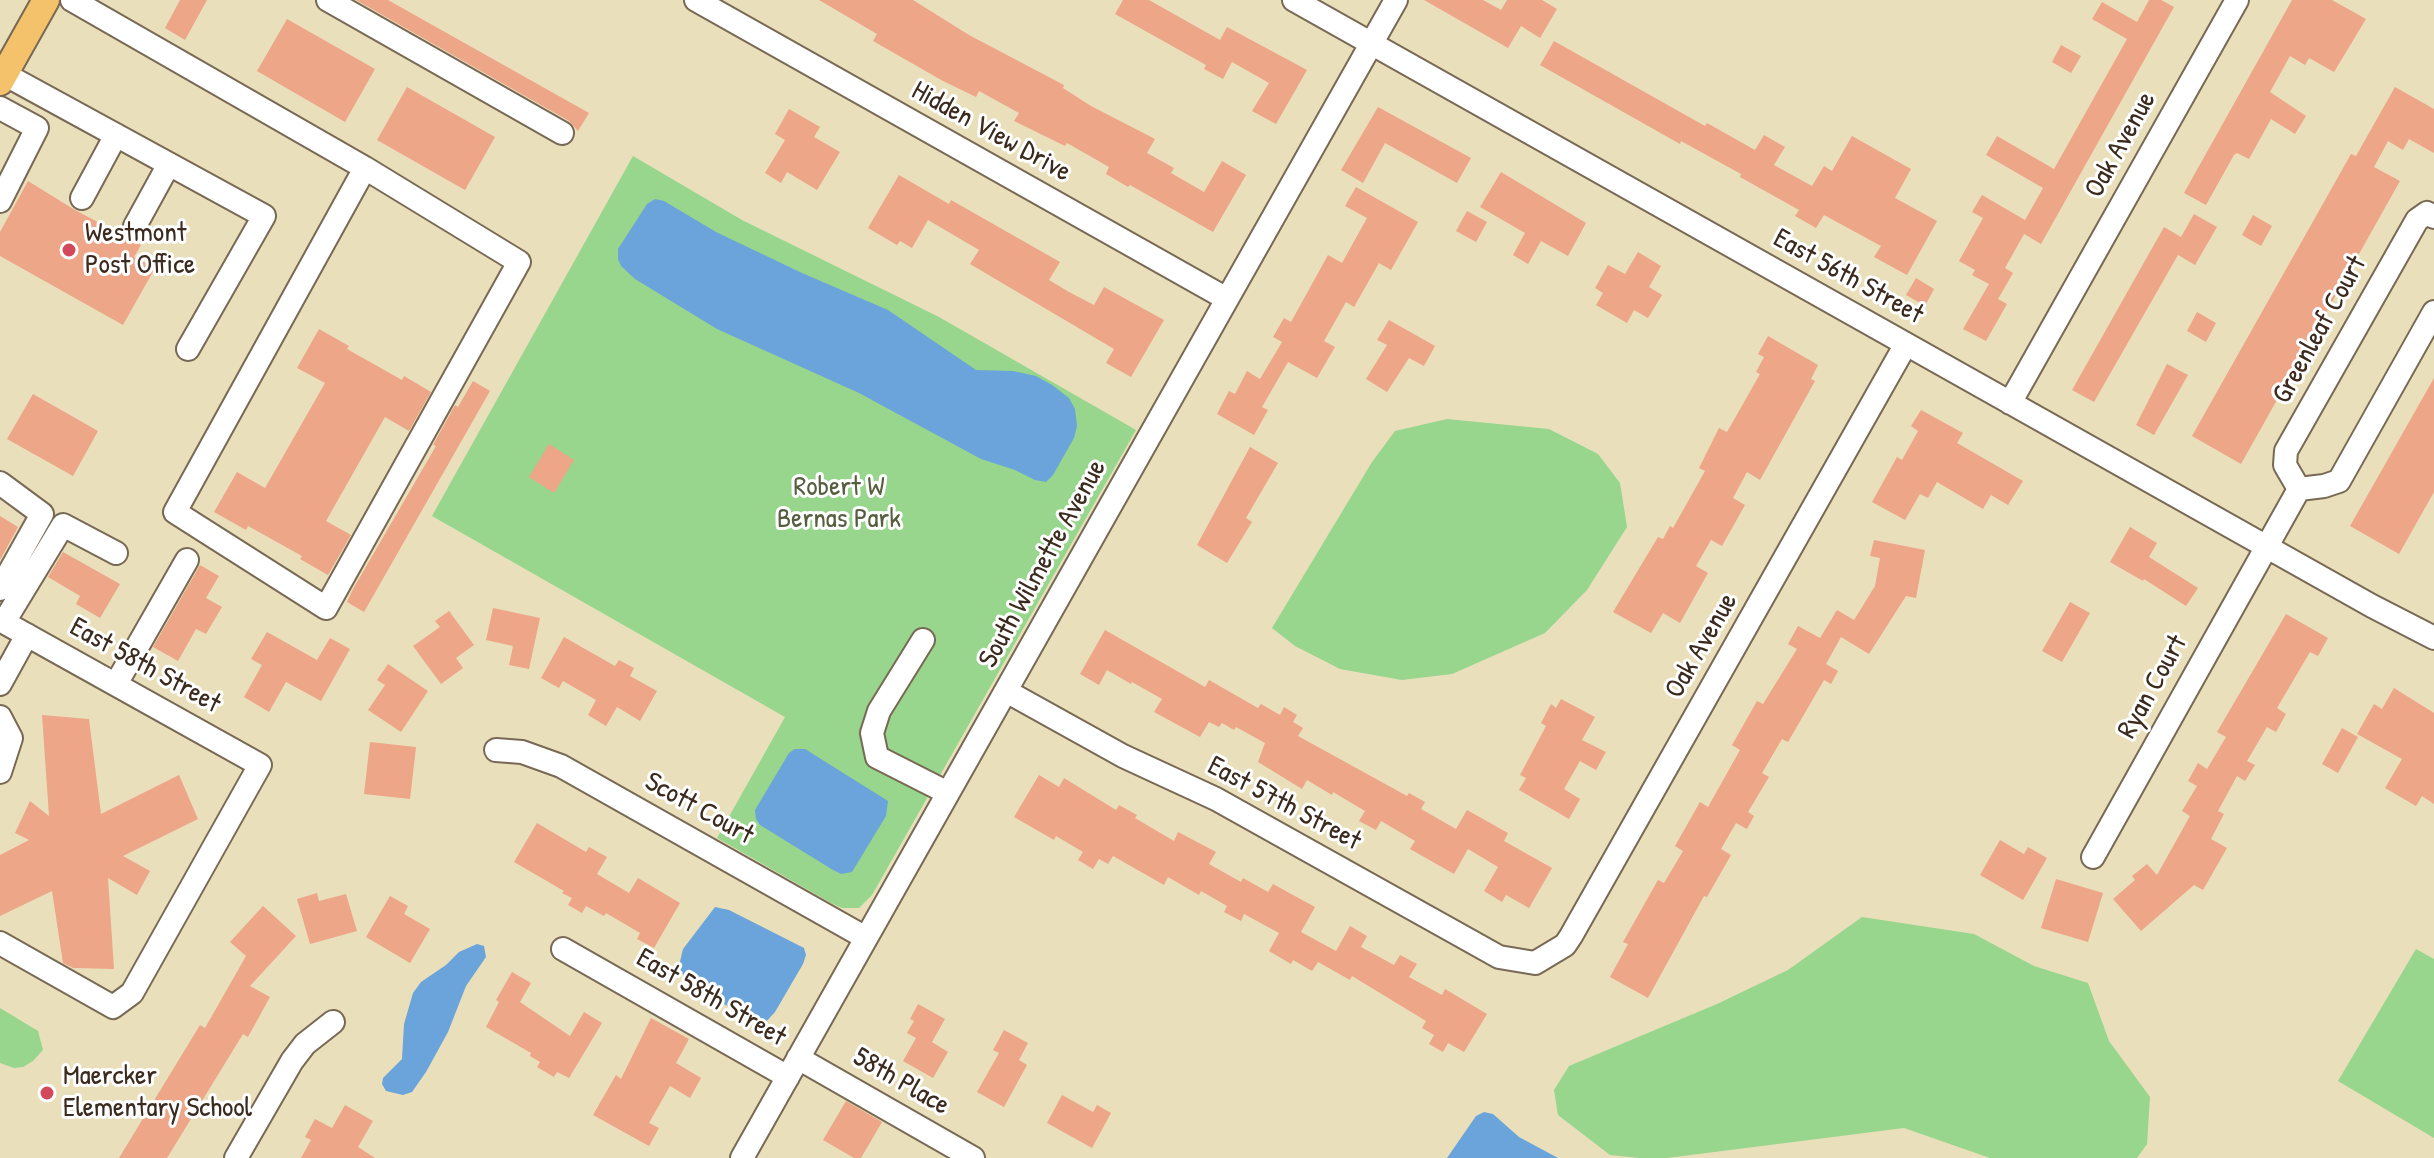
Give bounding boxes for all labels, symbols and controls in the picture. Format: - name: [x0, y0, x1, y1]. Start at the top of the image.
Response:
- street label: Hidden View Drive: [906, 74, 1076, 190]
- street label: Oak Avenue: [2078, 86, 2164, 204]
- place label: Westmont Post Office: [85, 217, 195, 283]
- street label: East 56th Street: [1767, 222, 1929, 332]
- marker: Westmont Post Office: [60, 241, 78, 259]
- street label: Greenleaf Court: [2266, 250, 2374, 410]
- street label: South Wilmette Avenue: [972, 454, 1114, 674]
- park label: Robert W Bernas Park: [777, 471, 901, 537]
- street label: Oak Avenue: [1659, 588, 1745, 704]
- street label: East 58th Street: [64, 611, 226, 721]
- street label: Ryan Court: [2111, 629, 2195, 745]
- street label: East 57th Street: [1202, 750, 1366, 858]
- street label: Scott Court: [639, 765, 759, 853]
- street label: East 58th Street: [630, 942, 792, 1054]
- street label: 58th Place: [847, 1041, 955, 1123]
- place label: Maercker Elementary School: [63, 1060, 252, 1126]
- marker: Maercker Elementary School: [38, 1084, 56, 1102]

